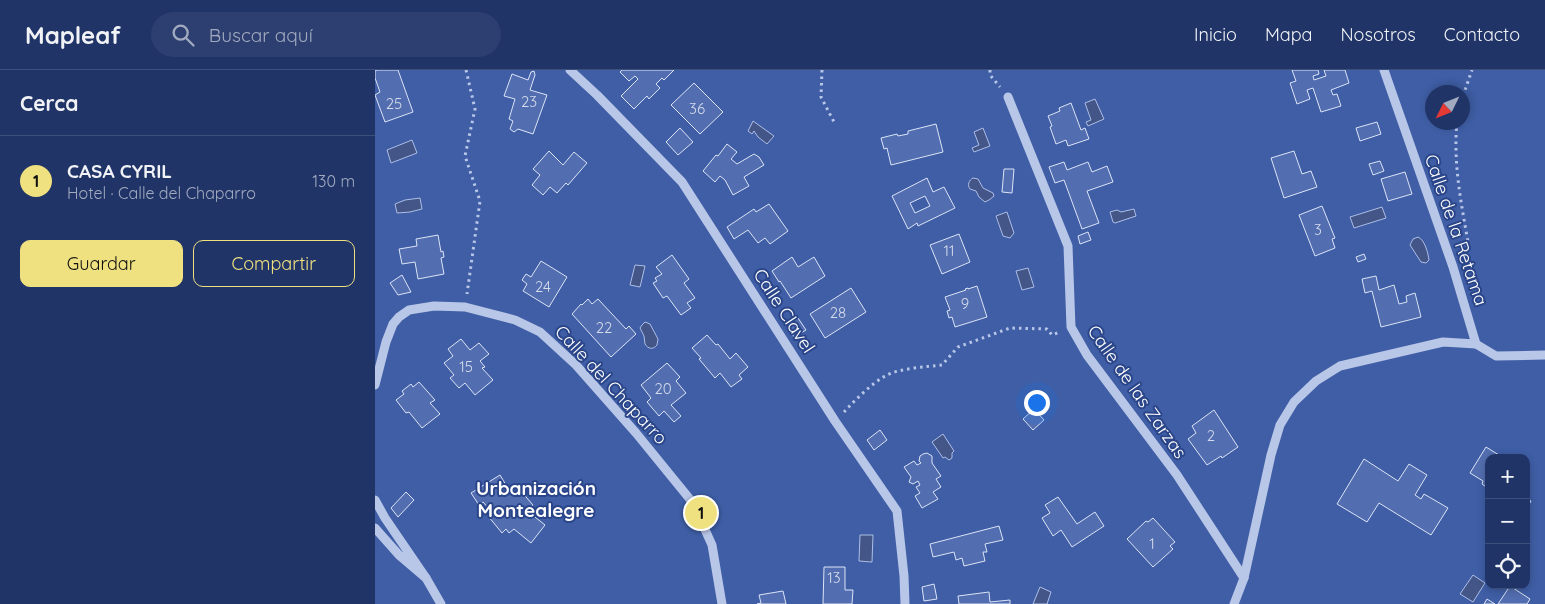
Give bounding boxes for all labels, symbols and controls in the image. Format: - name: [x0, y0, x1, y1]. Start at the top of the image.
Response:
- search box: [151, 12, 501, 57]
- text: Mapleaf: [25, 20, 121, 50]
- icon: search: [169, 21, 197, 49]
- text: Buscar aquí: [209, 23, 313, 47]
- text: Inicio: [1194, 23, 1237, 46]
- text: Mapa: [1265, 23, 1313, 46]
- text: Nosotros: [1341, 23, 1416, 46]
- text: Contacto: [1444, 23, 1520, 46]
- north arrow: [1425, 85, 1470, 130]
- text: Cerca: [20, 90, 78, 116]
- house number: 23: [521, 92, 537, 111]
- house number: 25: [386, 94, 402, 113]
- house number: 36: [689, 99, 705, 118]
- street label: Calle de la Retama: [1420, 151, 1493, 308]
- text: CASA CYRIL: [67, 159, 172, 183]
- text: 1: [33, 171, 39, 191]
- text: 130 m: [312, 171, 355, 191]
- text: Hotel · Calle del Chaparro: [67, 183, 256, 203]
- house number: 3: [1314, 220, 1322, 239]
- button: Guardar: [20, 240, 183, 287]
- button: Compartir: [193, 240, 355, 287]
- house number: 11: [943, 241, 955, 260]
- street label: Calle Clavel: [749, 264, 820, 357]
- house number: 24: [535, 277, 551, 296]
- house number: 9: [961, 294, 969, 313]
- house number: 28: [830, 303, 846, 322]
- house number: 22: [596, 318, 612, 337]
- street label: Calle del Chaparro: [550, 320, 673, 449]
- street label: Calle de las Zarzas: [1083, 321, 1192, 463]
- house number: 15: [459, 357, 473, 376]
- house number: 20: [654, 379, 672, 398]
- your location: [1024, 390, 1050, 416]
- house number: 2: [1207, 426, 1215, 445]
- map controls: [1485, 454, 1530, 589]
- button: +: [1485, 454, 1530, 499]
- district label: Urbanización Montealegre: [476, 476, 596, 522]
- pin: 1: [685, 494, 717, 532]
- button: −: [1485, 499, 1530, 544]
- house number: 1: [1149, 534, 1155, 553]
- button: locate: [1485, 544, 1530, 589]
- house number: 13: [827, 568, 841, 587]

